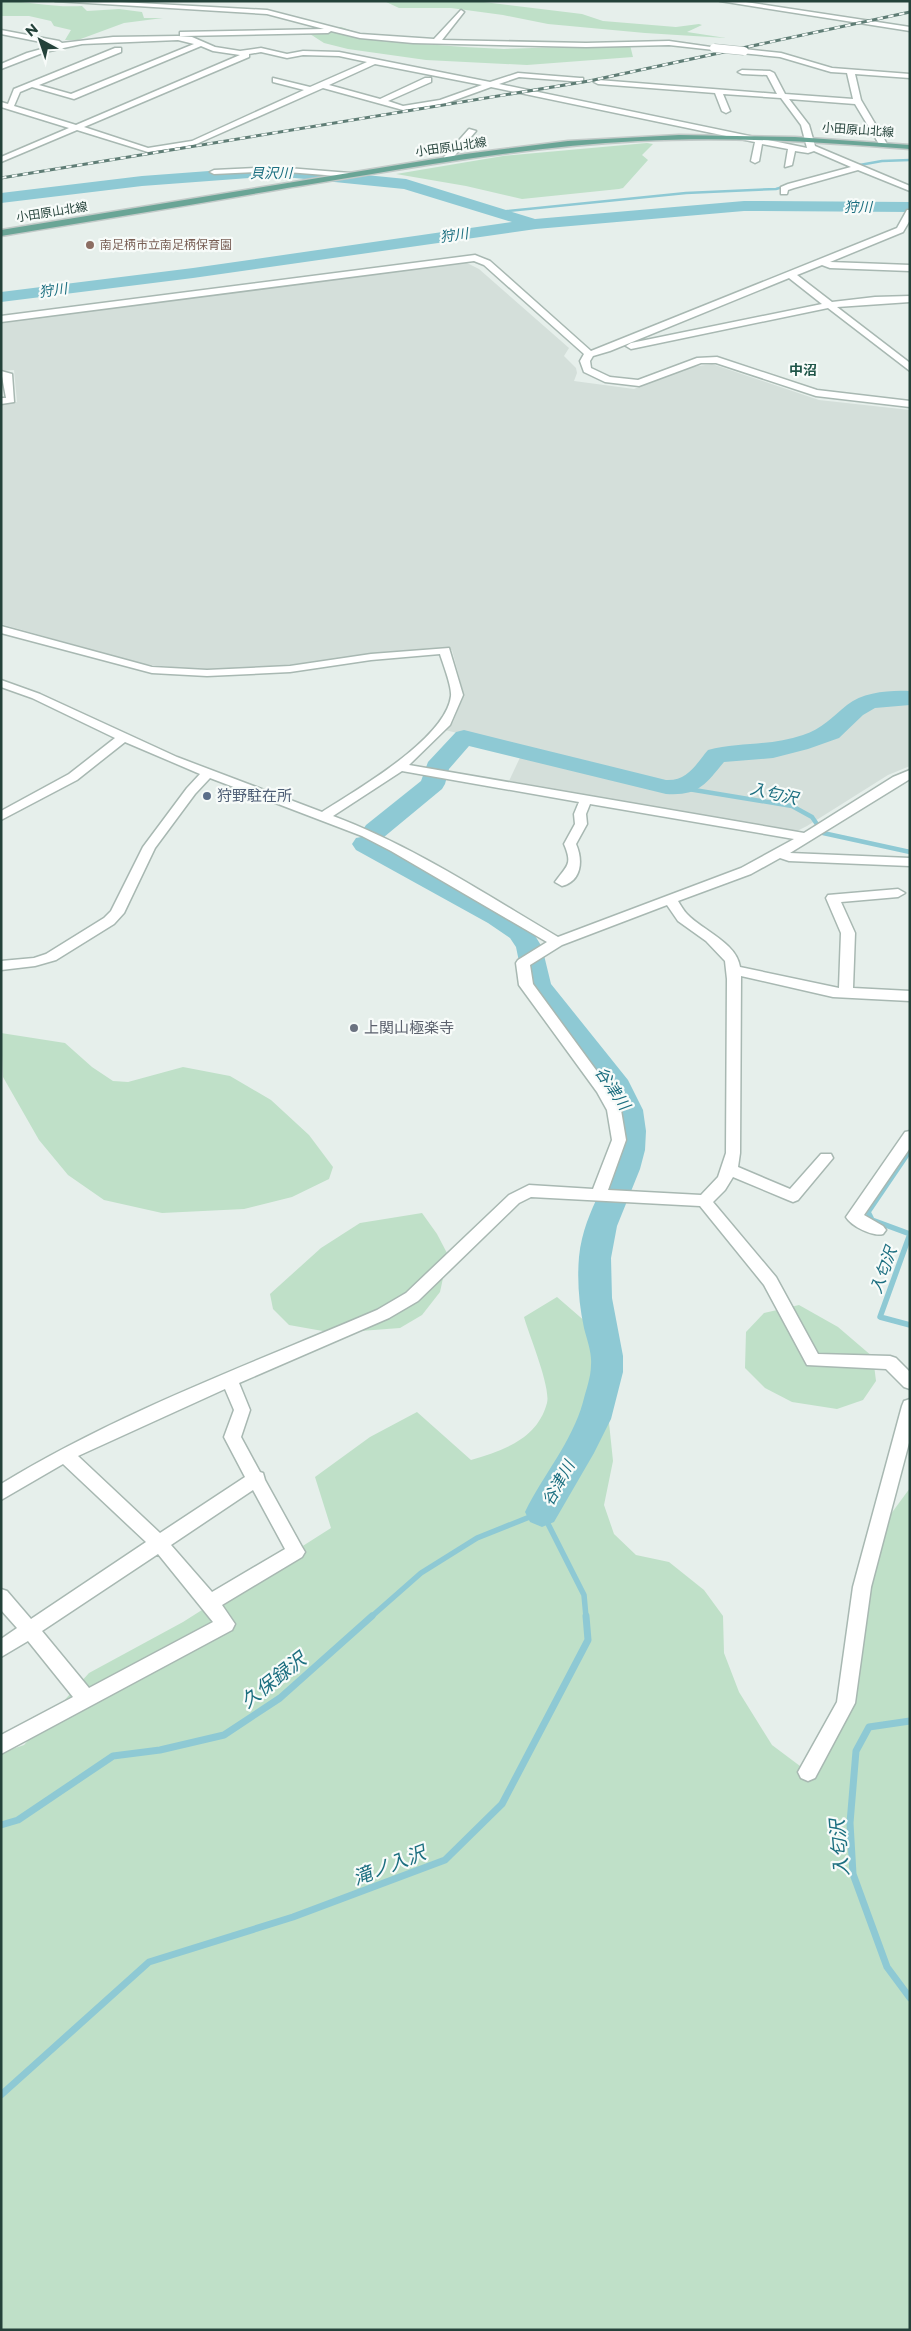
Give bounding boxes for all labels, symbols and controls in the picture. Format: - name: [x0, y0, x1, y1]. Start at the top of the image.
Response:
- north arrow: [15, 15, 65, 65]
- text: N: [22, 20, 42, 41]
- street label: 小田原山北線: [822, 120, 894, 139]
- street label: 小田原山北線: [414, 134, 488, 159]
- water label: 貝沢川: [250, 164, 294, 182]
- street label: 小田原山北線: [15, 198, 89, 225]
- water label: 狩川: [844, 198, 874, 216]
- water label: 狩川: [439, 224, 471, 246]
- place label: 南足柄市立南足柄保育園: [100, 237, 232, 252]
- marker: 南足柄市立南足柄保育園: [84, 239, 96, 251]
- water label: 狩川: [38, 279, 70, 301]
- district label: 中沼: [789, 361, 817, 379]
- water label: 入匂沢: [748, 779, 801, 809]
- place label: 狩野駐在所: [217, 786, 292, 805]
- marker: 狩野駐在所: [201, 790, 213, 802]
- place label: 上関山極楽寺: [364, 1018, 454, 1037]
- marker: 上関山極楽寺: [348, 1022, 360, 1034]
- water label: 谷津川: [591, 1063, 635, 1115]
- water label: 入匂沢: [866, 1242, 901, 1296]
- water label: 谷津川: [538, 1456, 579, 1509]
- water label: 久保録沢: [236, 1646, 313, 1713]
- water label: 入匂沢: [825, 1816, 853, 1877]
- water label: 滝ノ入沢: [350, 1840, 432, 1890]

